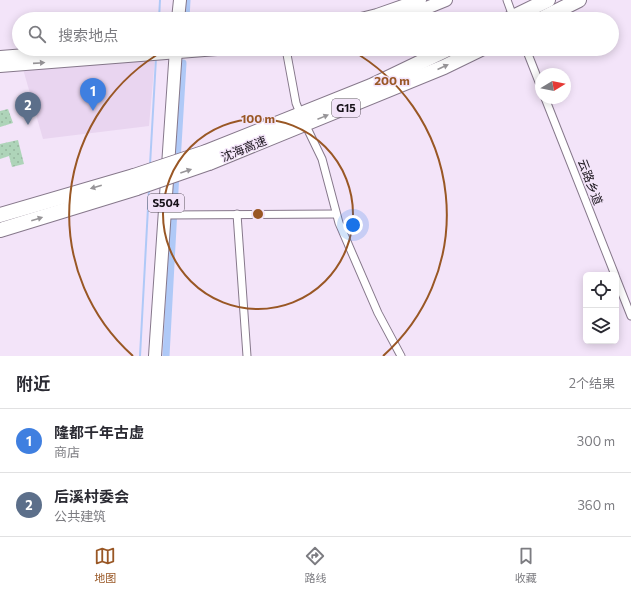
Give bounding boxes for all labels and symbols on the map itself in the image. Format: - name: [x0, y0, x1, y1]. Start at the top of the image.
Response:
- one-way arrow: [33, 60, 45, 67]
- one-way arrow: [438, 64, 450, 70]
- north arrow: [535, 68, 571, 104]
- text: 200 m: [374, 73, 410, 87]
- pin: 1: [80, 78, 106, 111]
- pin: 2: [15, 92, 41, 125]
- road number: G15: [332, 99, 360, 117]
- text: 100 m: [241, 111, 275, 125]
- one-way arrow: [318, 114, 329, 120]
- street label: 沈海高速: [219, 133, 269, 164]
- street label: 云路乡道: [576, 157, 606, 207]
- one-way arrow: [181, 168, 193, 174]
- one-way arrow: [90, 184, 102, 190]
- road number: S504: [148, 194, 184, 212]
- centre of rings: [251, 207, 265, 221]
- your location: [343, 215, 363, 235]
- one-way arrow: [32, 216, 44, 222]

